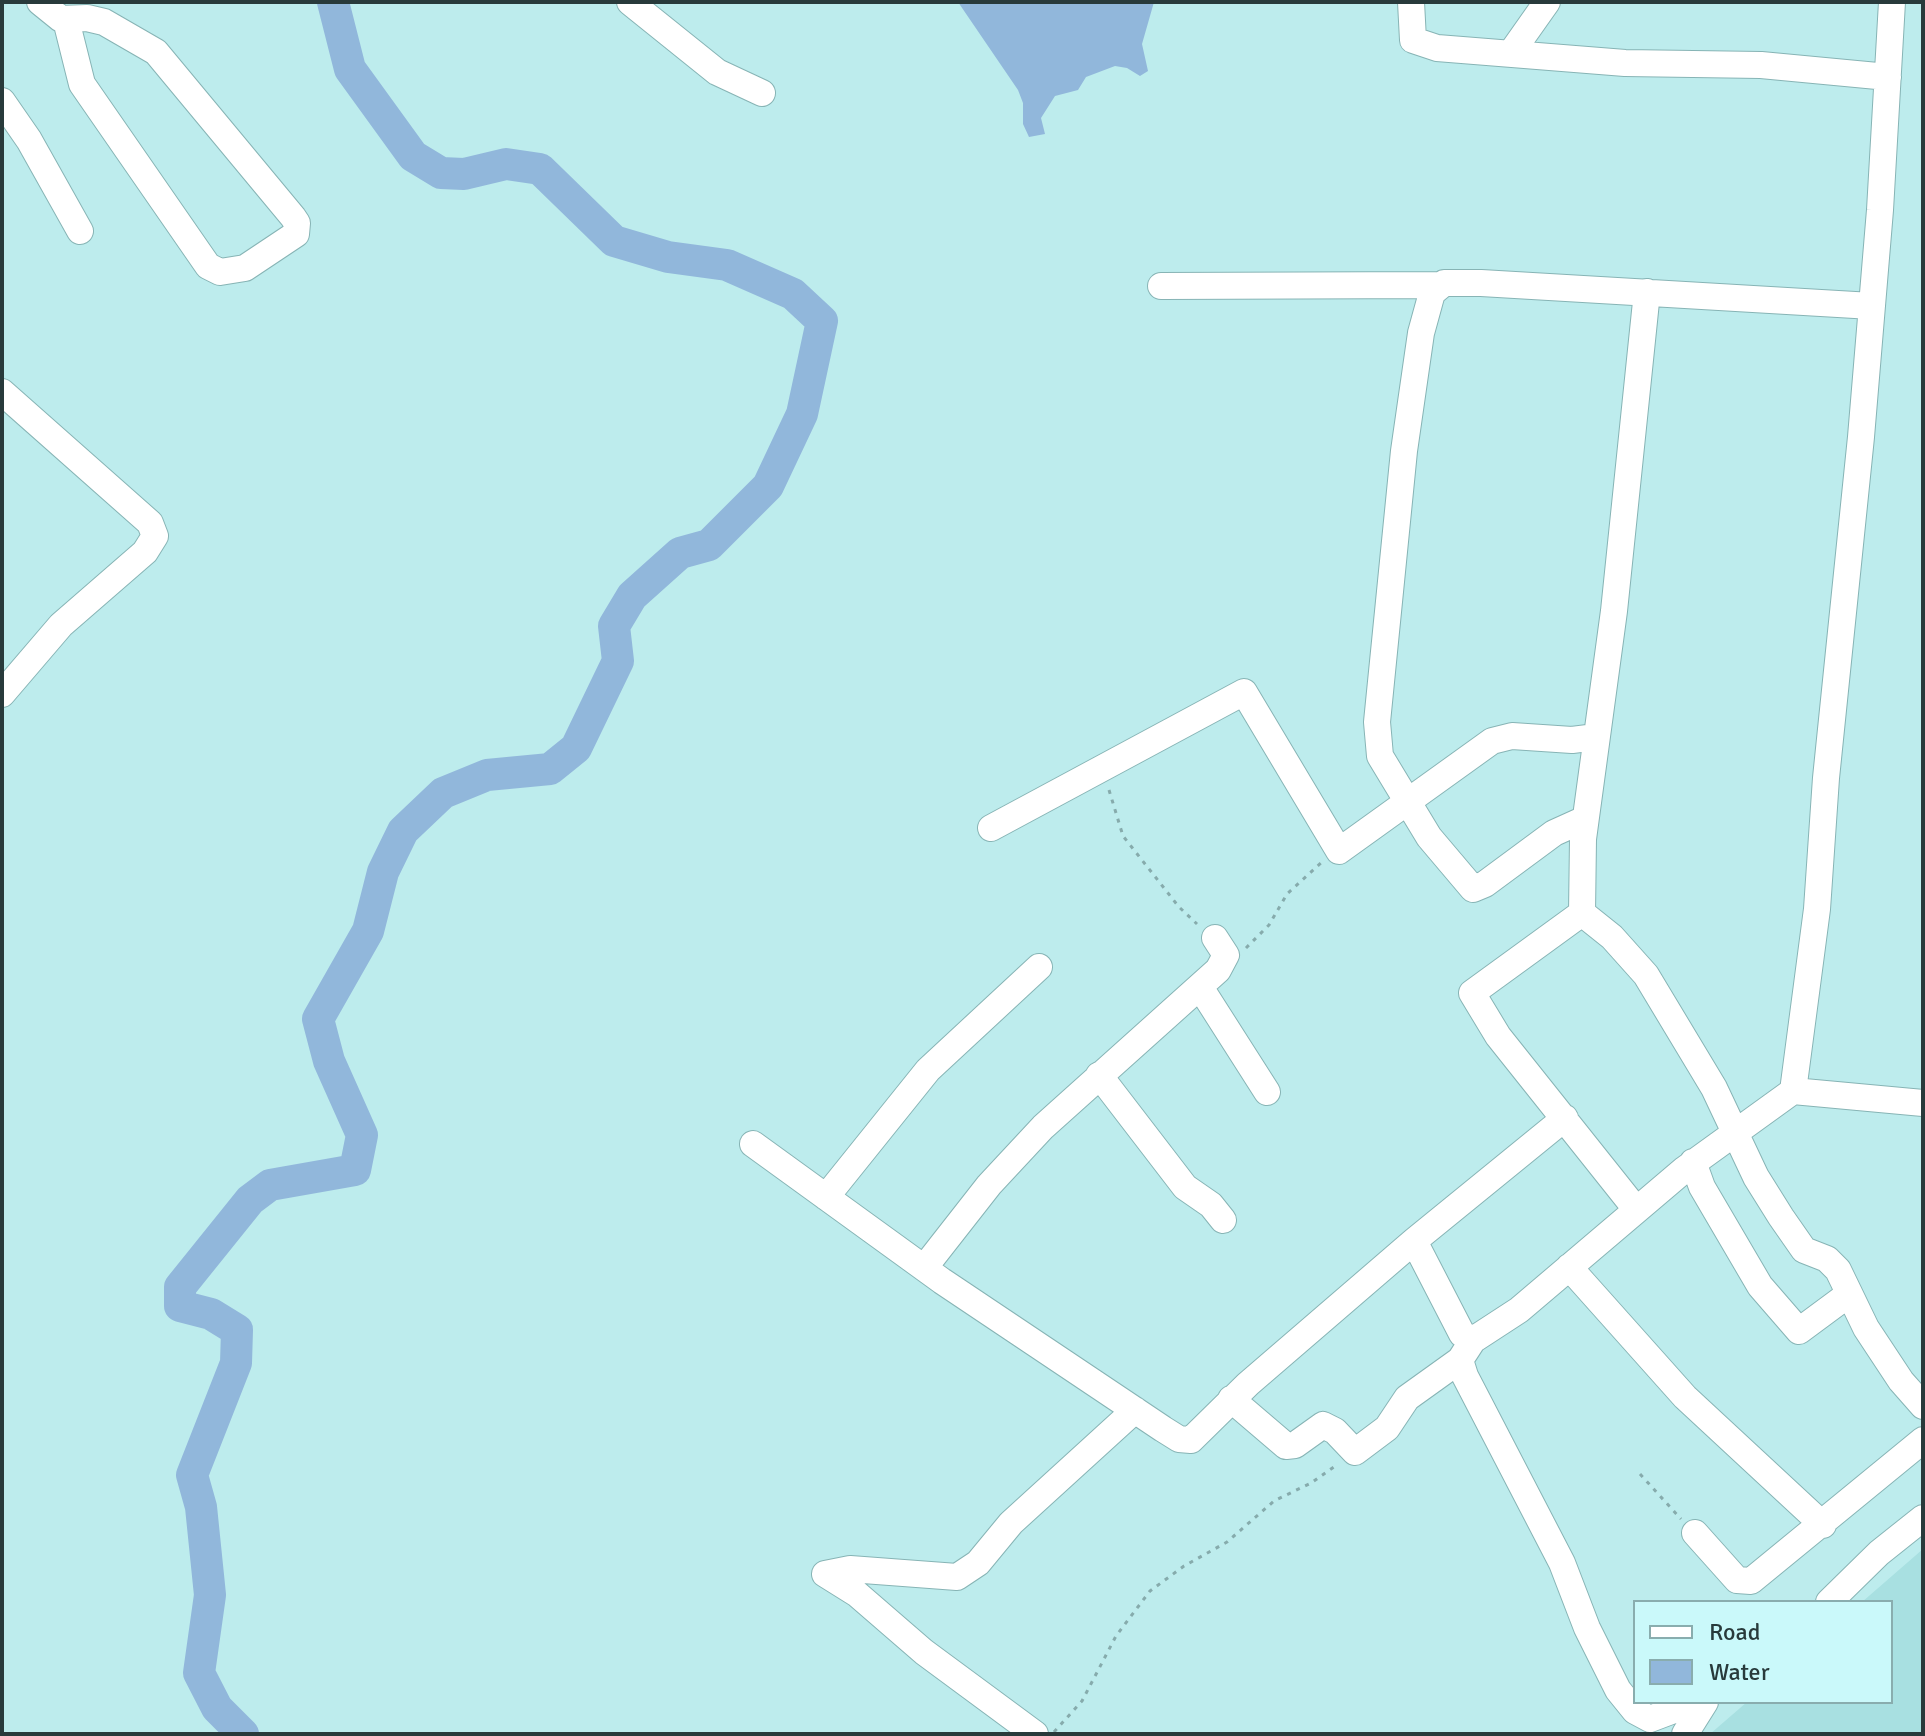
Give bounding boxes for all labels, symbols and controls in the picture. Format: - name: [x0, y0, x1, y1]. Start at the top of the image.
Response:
- legend: [1633, 1600, 1893, 1704]
- text: Road: [1709, 1617, 1760, 1647]
- text: Water: [1709, 1657, 1769, 1687]

